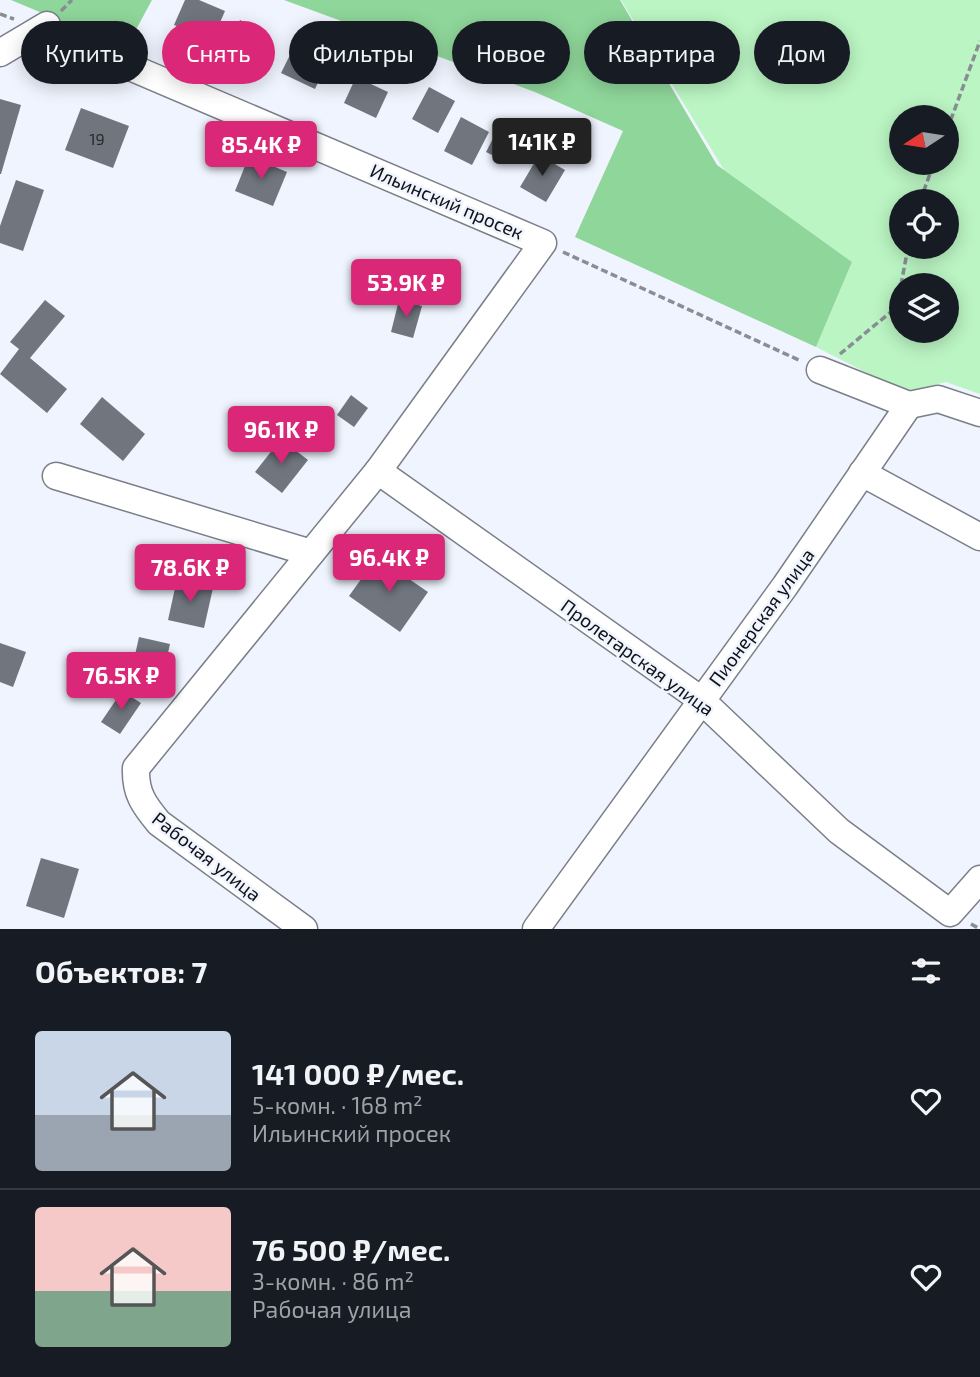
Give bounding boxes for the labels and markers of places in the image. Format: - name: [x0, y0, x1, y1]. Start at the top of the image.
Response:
- pin: 141K ₽: [485, 118, 599, 178]
- pin: 85.4K ₽: [196, 122, 326, 181]
- pin: 53.9K ₽: [341, 260, 471, 319]
- pin: 96.1K ₽: [216, 406, 346, 466]
- pin: 96.4K ₽: [324, 534, 454, 594]
- pin: 78.6K ₽: [125, 544, 255, 604]
- pin: 76.5K ₽: [56, 652, 186, 712]

